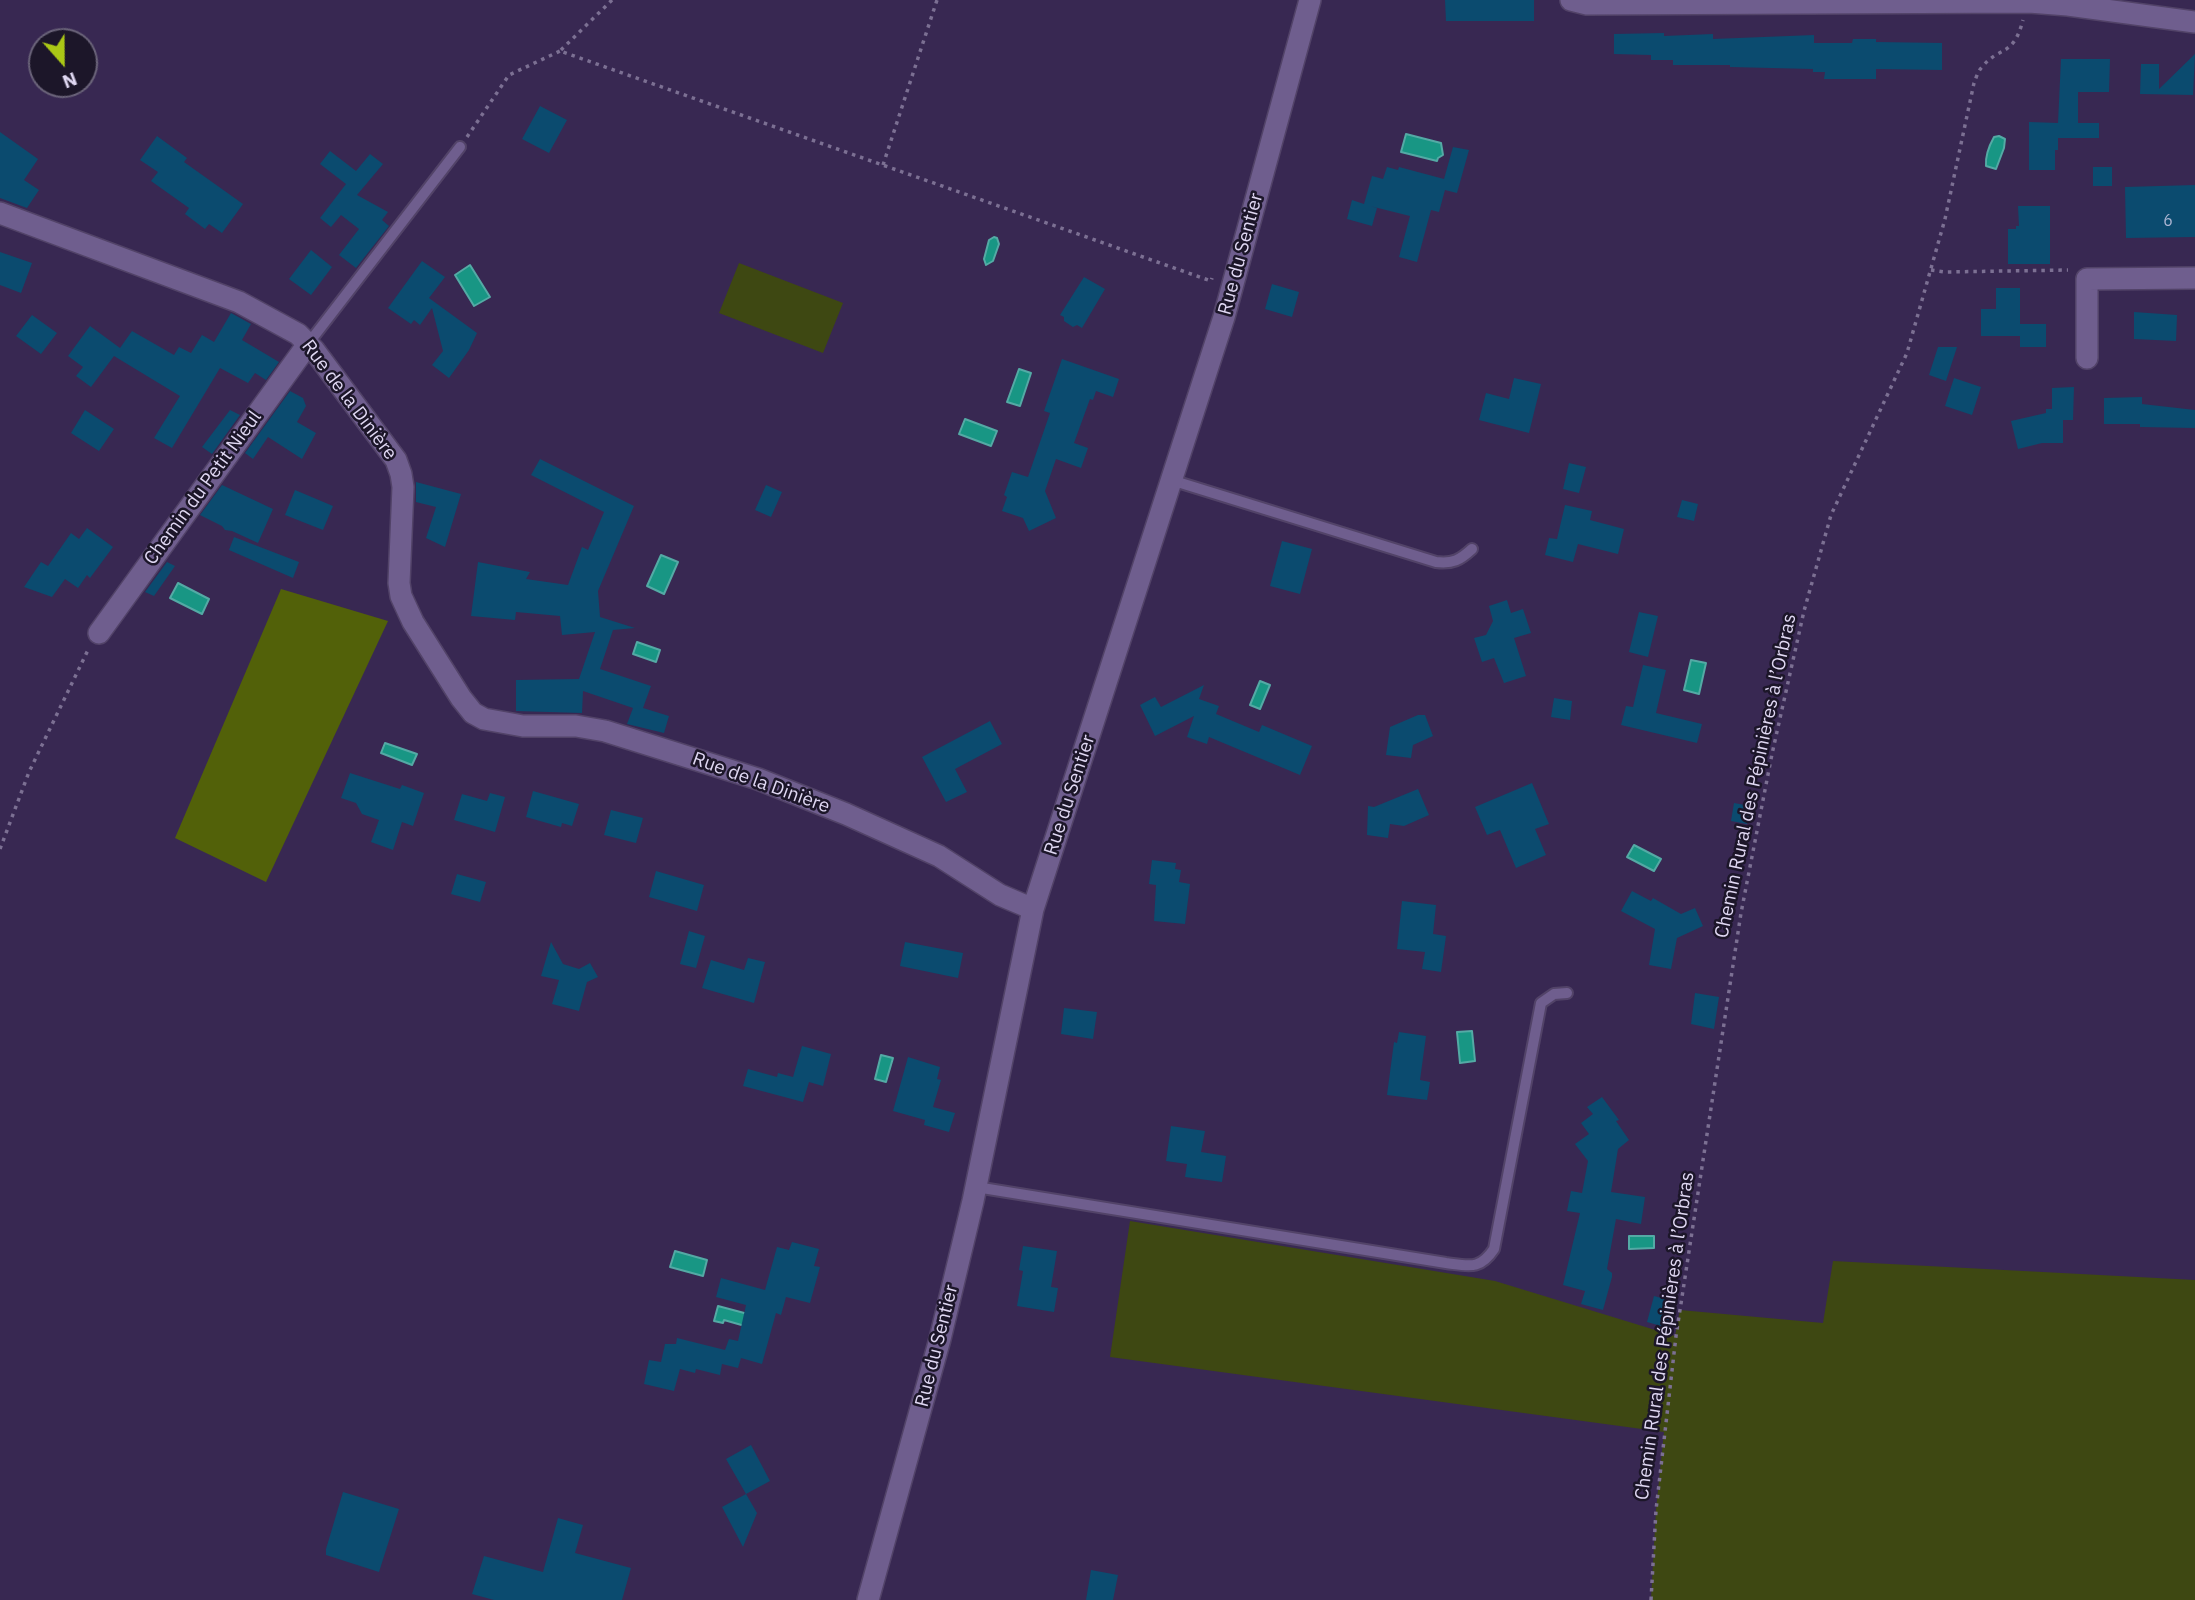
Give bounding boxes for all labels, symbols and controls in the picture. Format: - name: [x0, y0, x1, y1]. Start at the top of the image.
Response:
- north arrow: [28, 28, 98, 98]
- text: N: [59, 67, 81, 94]
- street label: Rue du Sentier: [1214, 191, 1268, 317]
- house number: 6: [2163, 211, 2173, 231]
- street label: Rue de la Dinière: [296, 335, 402, 465]
- street label: Chemin du Petit Nieul: [140, 407, 266, 569]
- street label: Chemin Rural des Pépinières à l’Orbras: [1710, 612, 1802, 940]
- street label: Rue du Sentier: [1040, 732, 1100, 858]
- street label: Rue de la Dinière: [689, 748, 833, 818]
- street label: Chemin Rural des Pépinières à l’Orbras: [1631, 1170, 1699, 1502]
- street label: Rue du Sentier: [911, 1282, 963, 1410]

